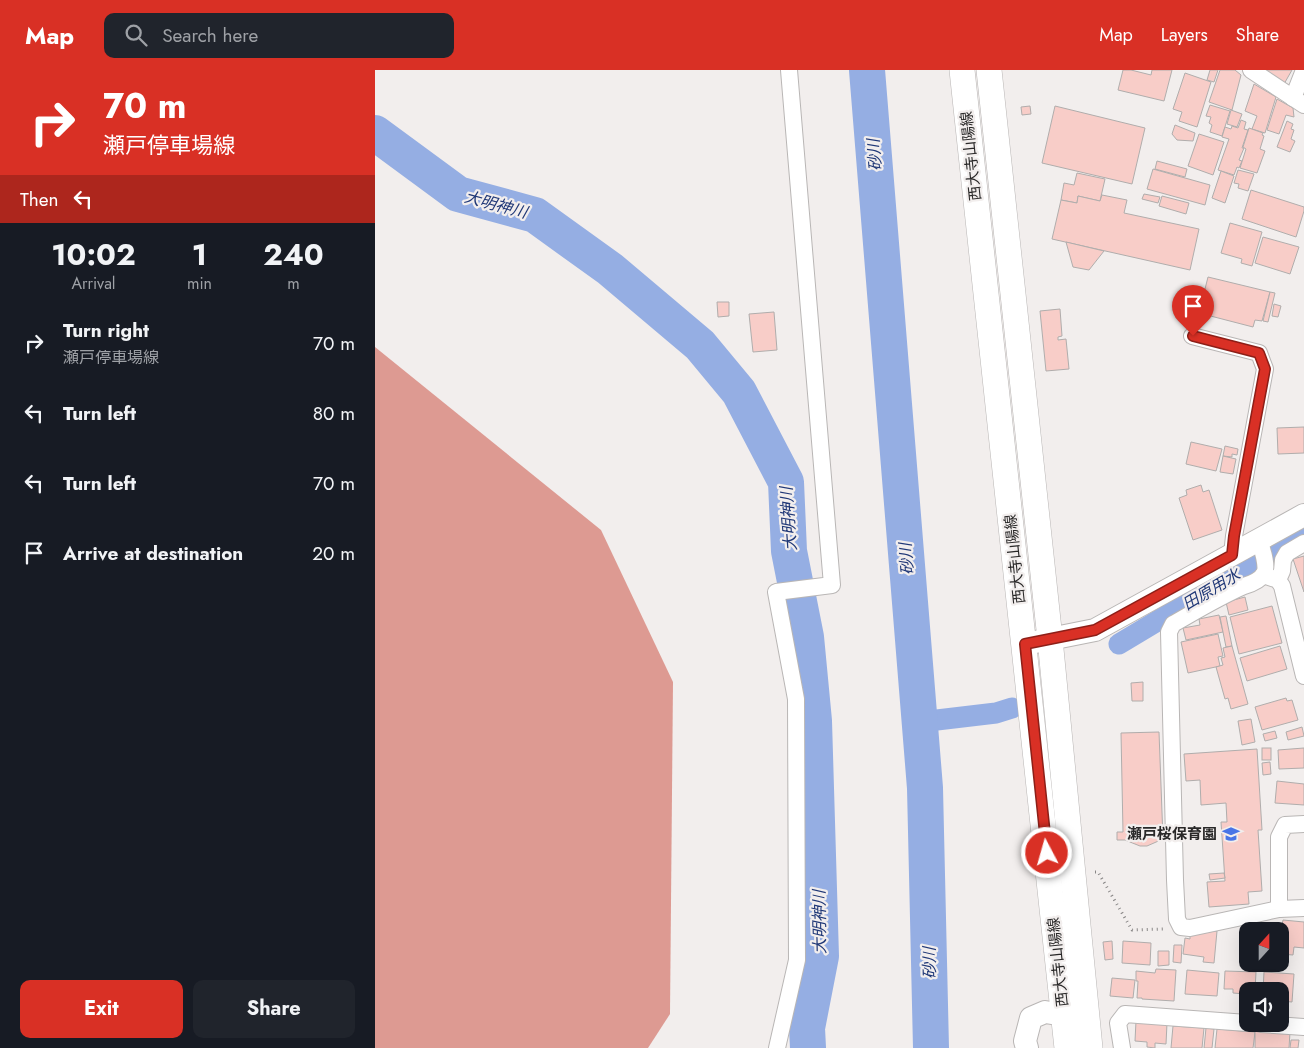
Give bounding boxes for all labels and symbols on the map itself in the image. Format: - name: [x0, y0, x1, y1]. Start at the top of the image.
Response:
- street label: 西大寺山陽線: [955, 110, 987, 202]
- water label: 砂川: [861, 136, 887, 172]
- water label: 大明神川: [462, 185, 532, 224]
- pin: [1172, 285, 1214, 336]
- water label: 大明神川: [775, 484, 802, 552]
- street label: 西大寺山陽線: [999, 513, 1031, 605]
- water label: 砂川: [893, 540, 919, 576]
- water label: 田原用水: [1178, 562, 1246, 616]
- place label: 瀬戸桜保育園: [1127, 823, 1217, 845]
- school or university icon: 瀬戸桜保育園: [1221, 824, 1241, 844]
- position arrow: [1020, 826, 1072, 878]
- water label: 大明神川: [807, 888, 832, 954]
- street label: 西大寺山陽線: [1042, 916, 1074, 1008]
- north arrow: [1239, 922, 1289, 972]
- water label: 砂川: [918, 945, 941, 979]

